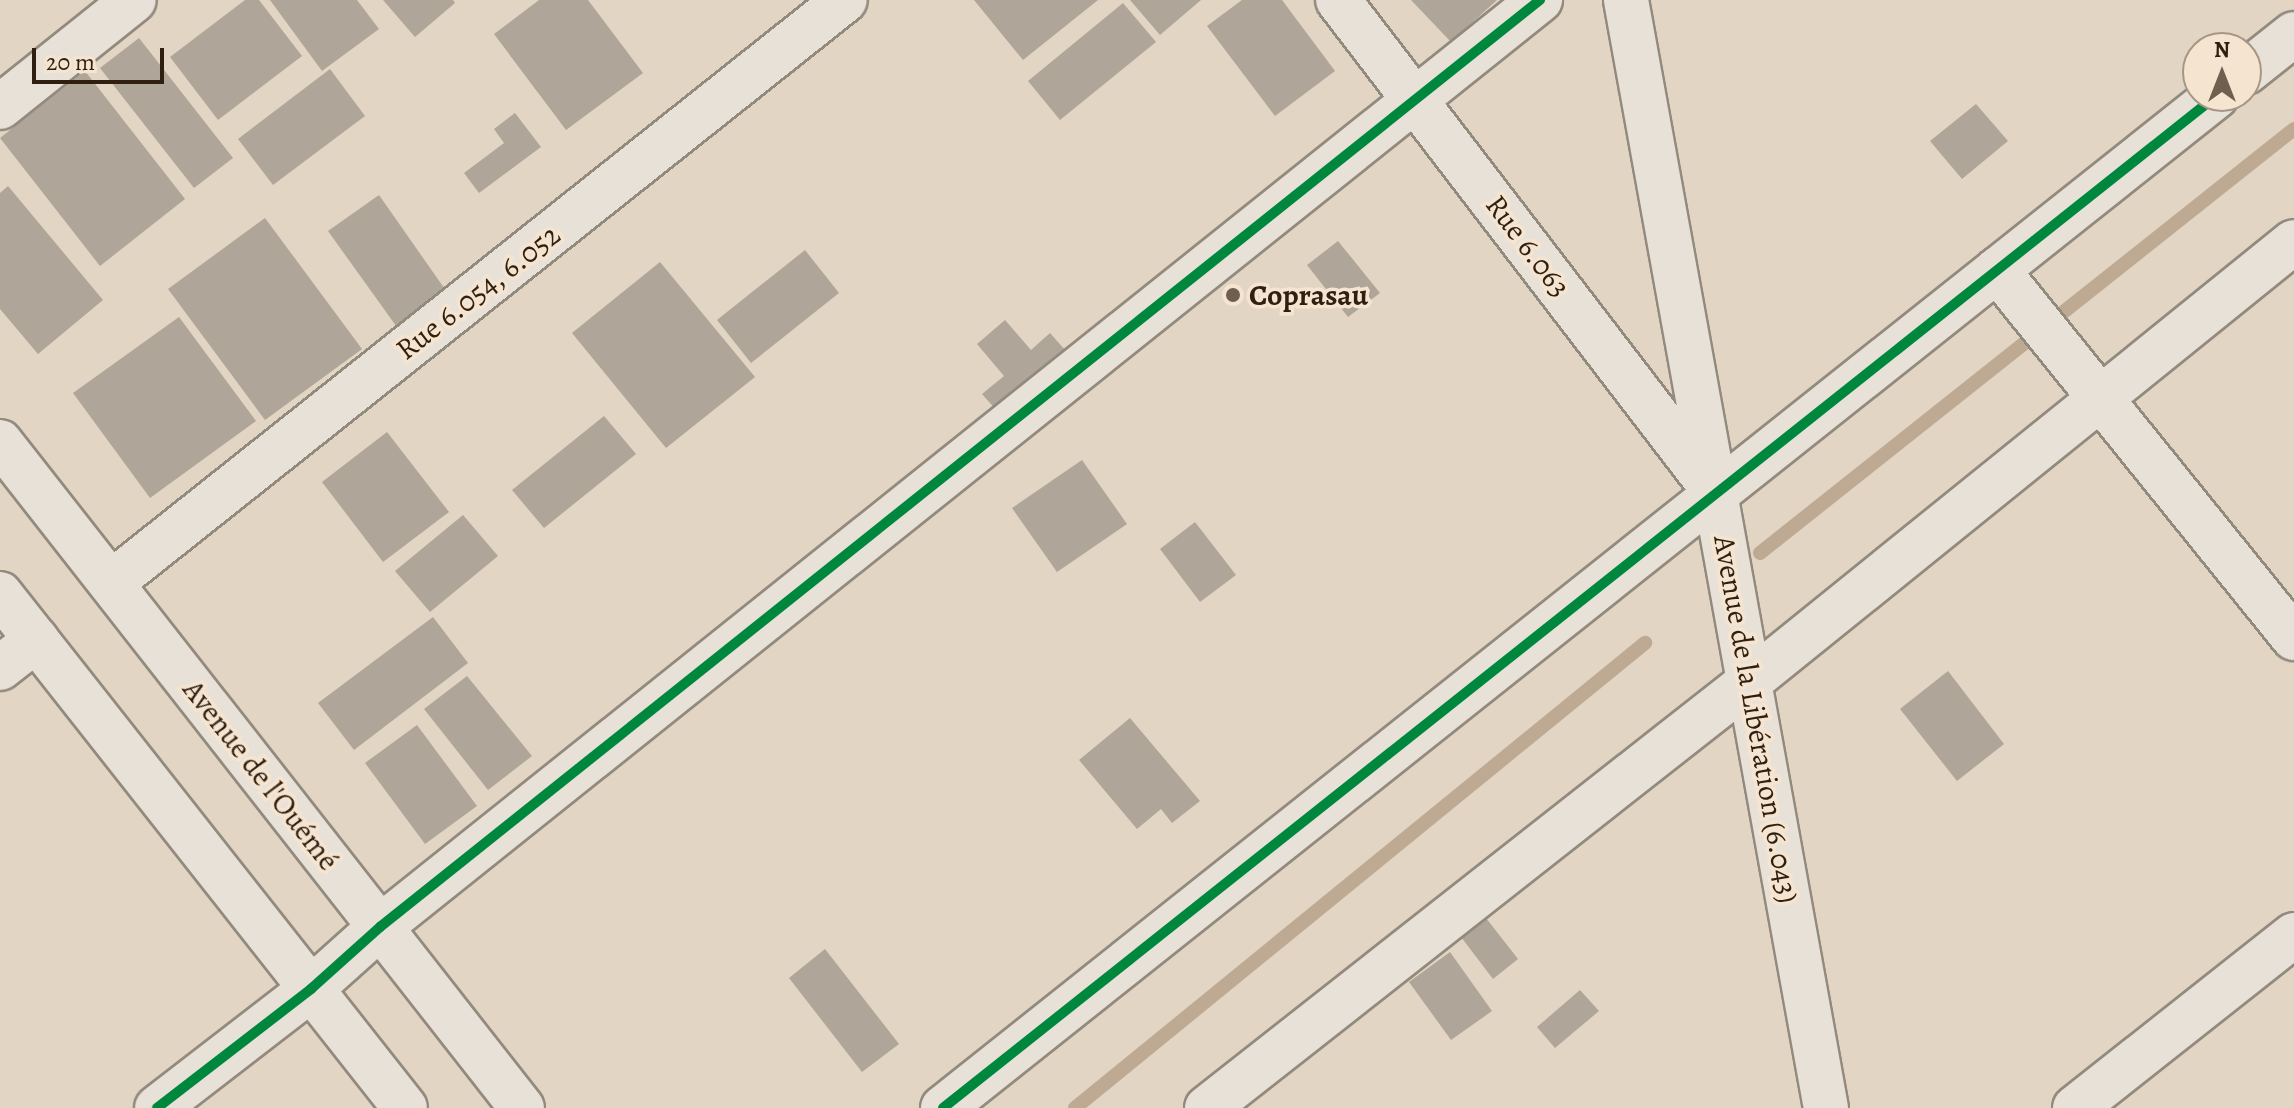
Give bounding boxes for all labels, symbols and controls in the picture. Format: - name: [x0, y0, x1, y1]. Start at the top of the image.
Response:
- scale bar: [36, 32, 168, 82]
- north arrow: [2182, 32, 2262, 112]
- text: N: [2214, 35, 2230, 65]
- text: 20 m: [46, 46, 95, 78]
- street label: Rue 6.063: [1478, 188, 1578, 304]
- street label: Rue 6.054, 6.052: [388, 216, 568, 368]
- place label: Coprasau: [1249, 277, 1368, 313]
- marker: Coprasau: [1224, 286, 1242, 304]
- street label: Avenue de la Libération (6.043): [1706, 532, 1806, 906]
- street label: Avenue de l'Ouémé: [175, 672, 347, 878]

